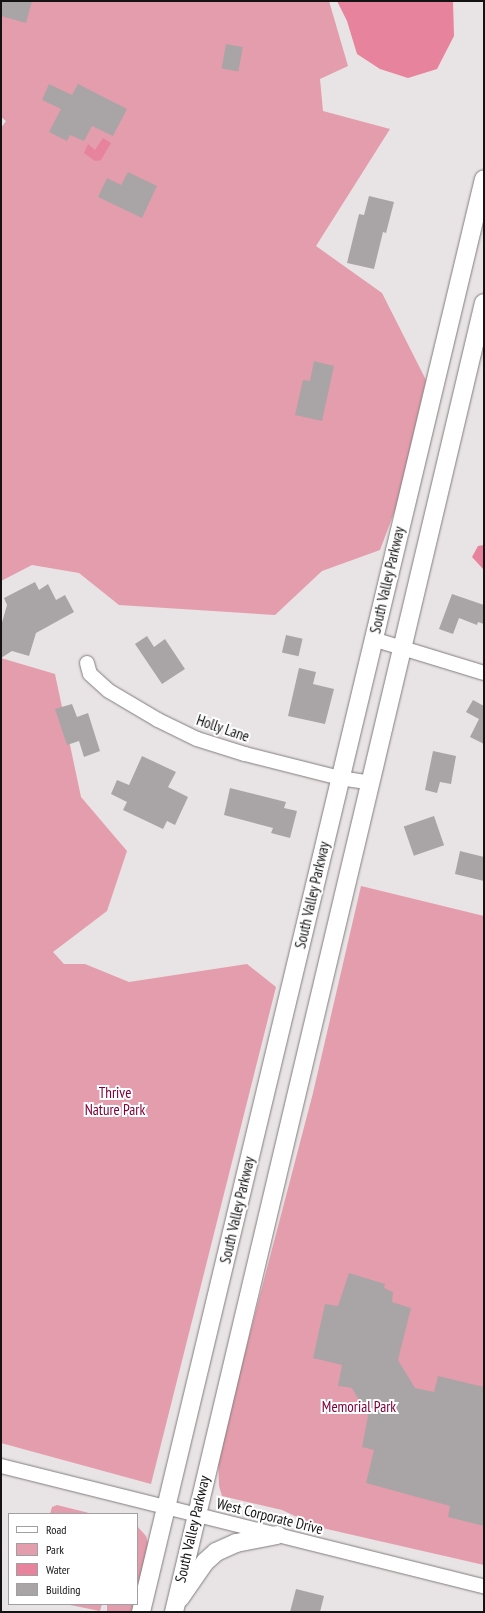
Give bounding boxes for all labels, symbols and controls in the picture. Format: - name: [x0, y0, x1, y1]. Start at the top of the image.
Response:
- street label: South Valley Parkway: [366, 524, 408, 636]
- street label: Holly Lane: [194, 711, 252, 745]
- street label: South Valley Parkway: [291, 839, 333, 951]
- park label: Thrive Nature Park: [85, 1083, 145, 1118]
- street label: South Valley Parkway: [216, 1154, 258, 1266]
- park label: Memorial Park: [322, 1398, 396, 1416]
- street label: South Valley Parkway: [171, 1473, 213, 1585]
- street label: West Corporate Drive: [215, 1494, 325, 1538]
- legend: [8, 1513, 138, 1605]
- text: Road: [46, 1522, 66, 1537]
- text: Park: [46, 1542, 64, 1557]
- text: Water: [46, 1562, 70, 1577]
- text: Building: [46, 1582, 81, 1597]

